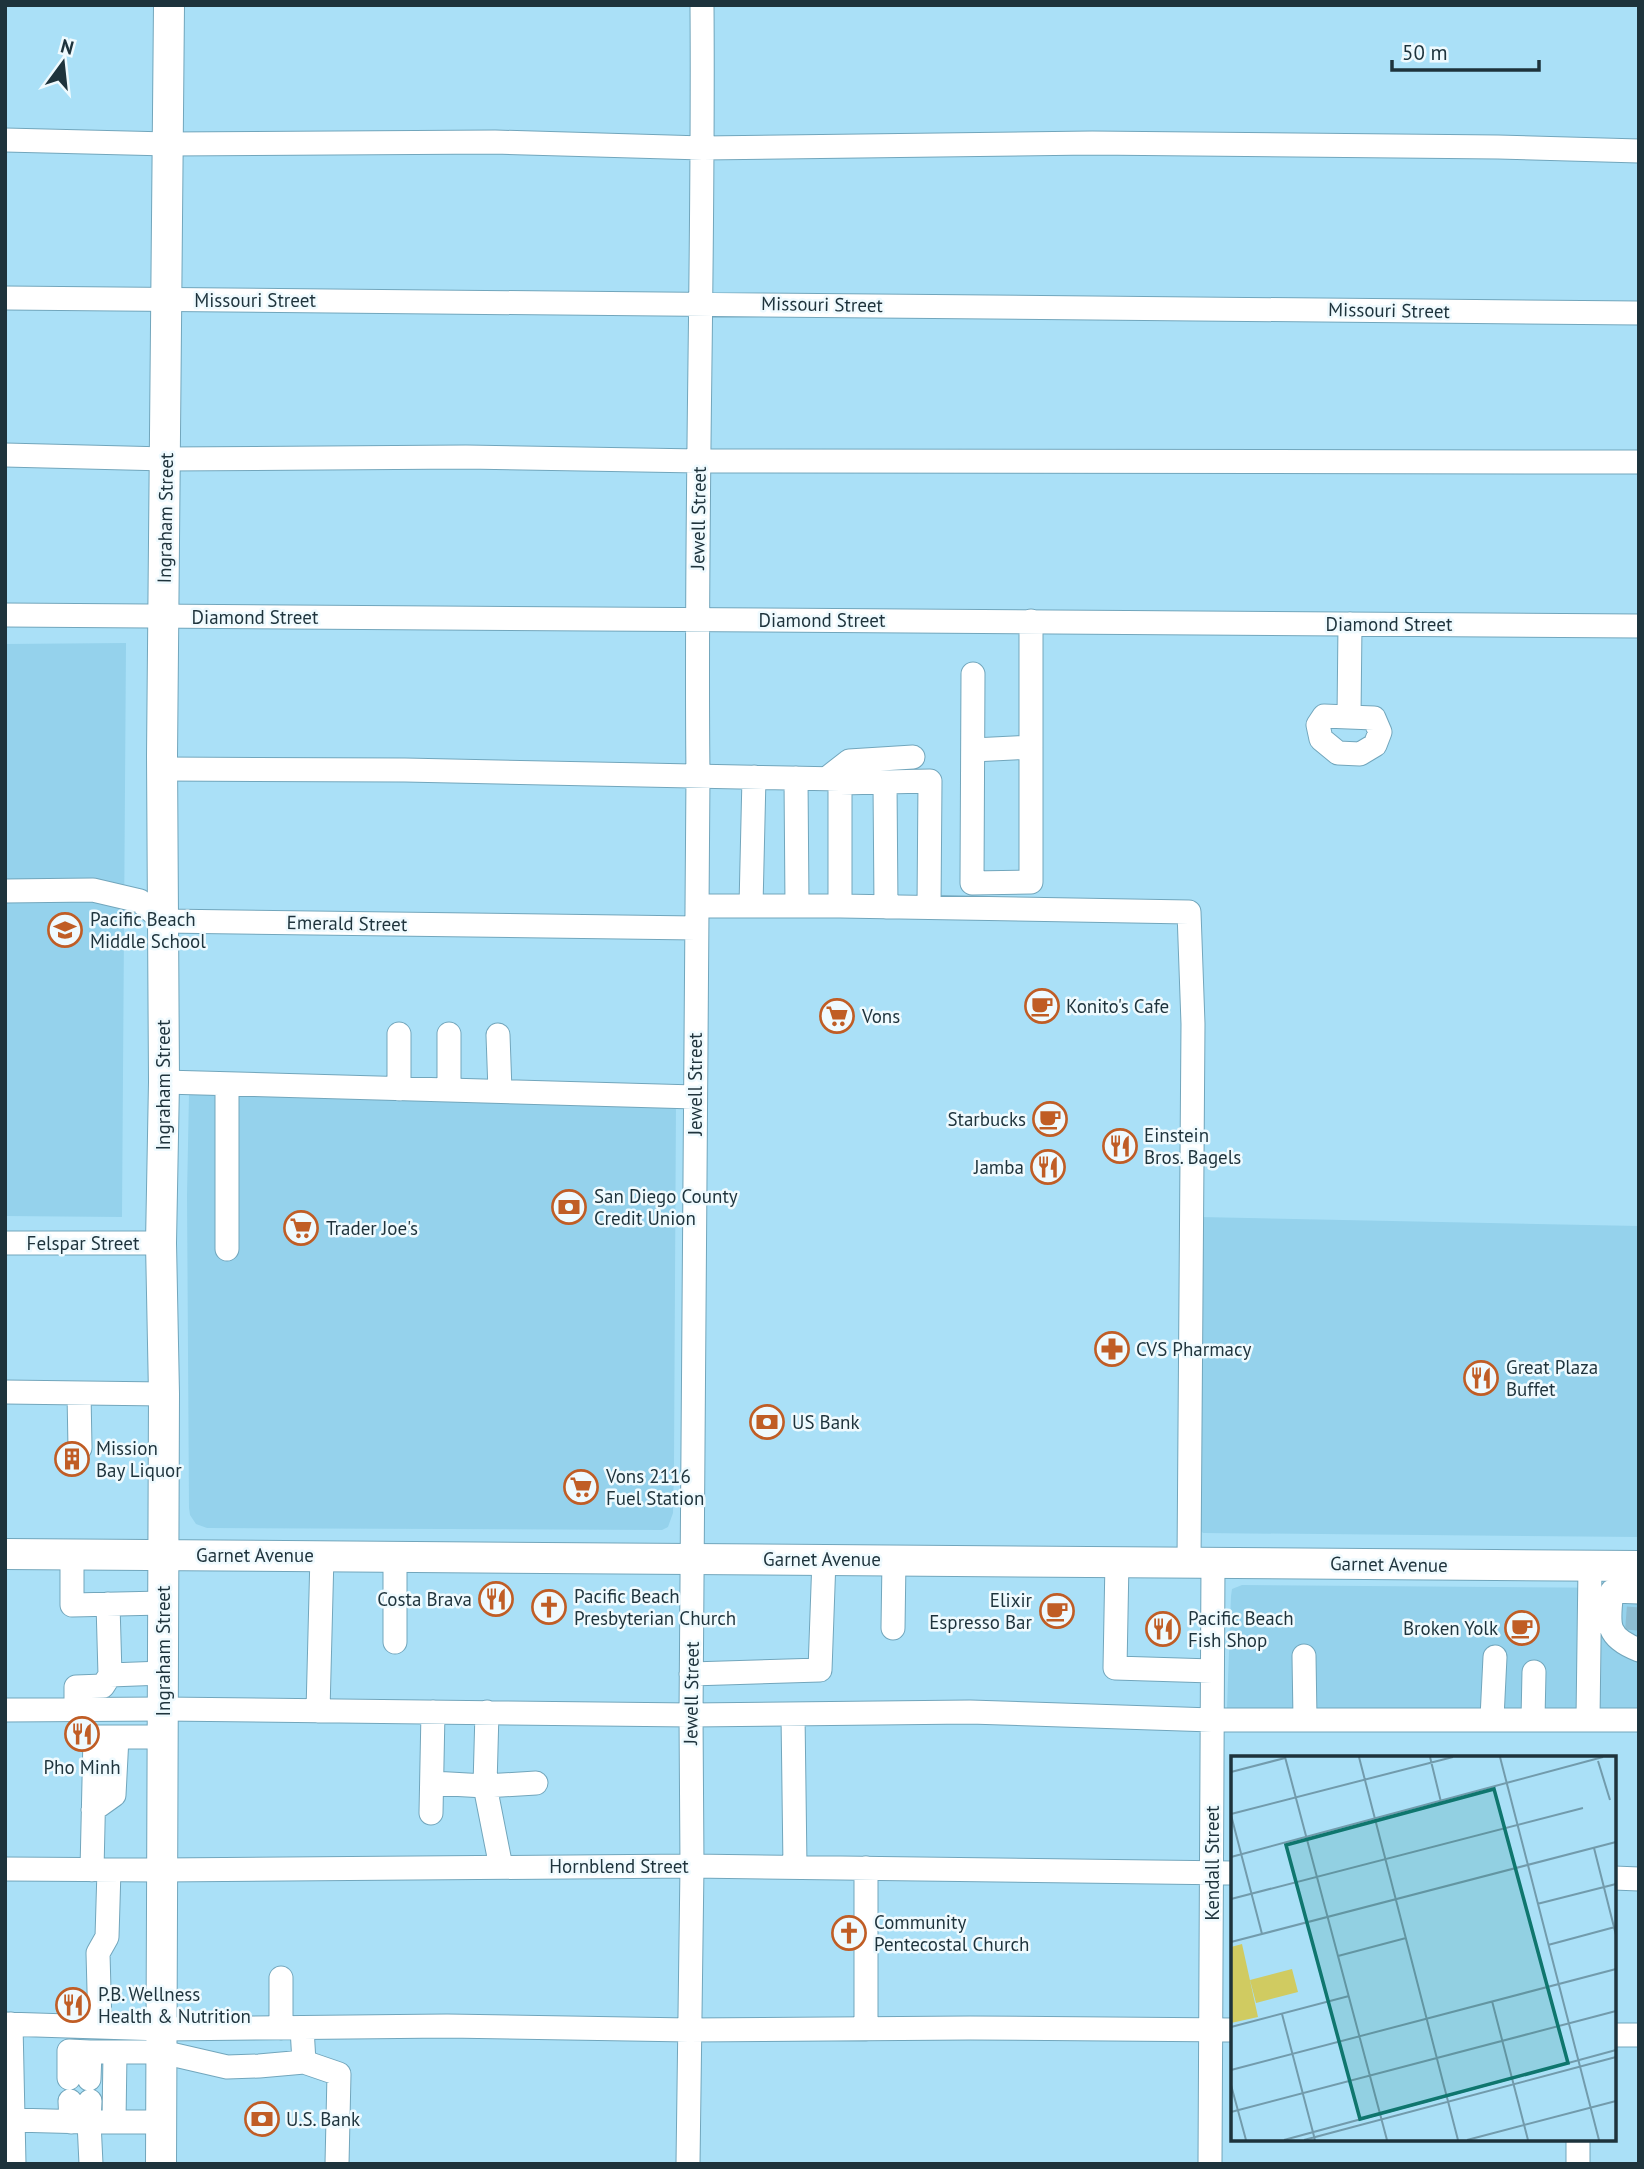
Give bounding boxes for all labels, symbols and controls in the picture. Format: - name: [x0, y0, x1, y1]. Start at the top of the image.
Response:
- north arrow: [28, 28, 98, 98]
- scale bar: [1392, 28, 1539, 72]
- text: N: [58, 33, 77, 60]
- text: 50 m: [1402, 39, 1448, 66]
- street label: Missouri Street: [194, 288, 316, 312]
- street label: Missouri Street: [761, 291, 884, 317]
- street label: Missouri Street: [1328, 297, 1451, 323]
- street label: Ingraham Street: [152, 452, 178, 584]
- street label: Jewell Street: [685, 466, 711, 571]
- street label: Diamond Street: [192, 605, 319, 629]
- street label: Diamond Street: [759, 608, 886, 632]
- street label: Diamond Street: [1326, 612, 1453, 636]
- place label: Pacific Beach Middle School: [90, 907, 206, 953]
- street label: Emerald Street: [287, 910, 408, 936]
- school or university icon: Pacific Beach Middle School: [46, 911, 84, 949]
- cafe icon: Konito's Cafe: [1023, 987, 1061, 1025]
- place label: Konito's Cafe: [1066, 994, 1169, 1018]
- supermarket icon: Vons: [818, 997, 856, 1035]
- place label: Vons: [861, 1004, 900, 1028]
- street label: Ingraham Street: [151, 1019, 175, 1150]
- street label: Jewell Street: [683, 1032, 707, 1137]
- cafe icon: Starbucks: [1031, 1100, 1069, 1138]
- place label: Starbucks: [947, 1107, 1026, 1131]
- place label: Einstein Bros. Bagels: [1144, 1123, 1241, 1169]
- restaurant icon: Einstein Bros. Bagels: [1101, 1127, 1139, 1165]
- restaurant icon: Jamba: [1029, 1148, 1067, 1186]
- place label: Jamba: [973, 1155, 1024, 1179]
- place label: San Diego County Credit Union: [594, 1184, 738, 1230]
- bank icon: San Diego County Credit Union: [550, 1188, 588, 1226]
- supermarket icon: Trader Joe's: [282, 1209, 320, 1247]
- place label: Trader Joe's: [326, 1216, 418, 1240]
- street label: Felspar Street: [27, 1231, 140, 1255]
- pharmacy icon: CVS Pharmacy: [1093, 1330, 1131, 1368]
- place label: CVS Pharmacy: [1136, 1337, 1251, 1361]
- place label: Great Plaza Buffet: [1506, 1355, 1598, 1401]
- restaurant icon: Great Plaza Buffet: [1462, 1359, 1500, 1397]
- bank icon: US Bank: [748, 1403, 786, 1441]
- place label: US Bank: [792, 1410, 860, 1434]
- place label: Mission Bay Liquor: [96, 1436, 182, 1482]
- building icon: Mission Bay Liquor: [53, 1440, 91, 1478]
- place label: Vons 2116 Fuel Station: [605, 1464, 704, 1510]
- supermarket icon: Vons 2116 Fuel Station: [562, 1468, 600, 1506]
- street label: Garnet Avenue: [196, 1543, 314, 1567]
- street label: Garnet Avenue: [763, 1547, 881, 1571]
- street label: Garnet Avenue: [1330, 1551, 1448, 1577]
- restaurant icon: Costa Brava: [477, 1580, 515, 1618]
- place label: Pacific Beach Presbyterian Church: [574, 1584, 736, 1630]
- street label: Ingraham Street: [151, 1585, 175, 1716]
- place label: Costa Brava: [377, 1587, 472, 1611]
- church icon: Pacific Beach Presbyterian Church: [530, 1588, 568, 1626]
- place label: Elixir Espresso Bar: [929, 1588, 1033, 1634]
- cafe icon: Elixir Espresso Bar: [1038, 1592, 1076, 1630]
- place label: Pacific Beach Fish Shop: [1188, 1606, 1294, 1652]
- cafe icon: Broken Yolk: [1503, 1609, 1541, 1647]
- restaurant icon: Pacific Beach Fish Shop: [1144, 1610, 1182, 1648]
- place label: Broken Yolk: [1403, 1616, 1498, 1640]
- street label: Jewell Street: [678, 1641, 704, 1746]
- restaurant icon: Pho Minh: [63, 1715, 101, 1753]
- place label: Pho Minh: [43, 1755, 121, 1779]
- inset map: [1231, 1756, 1616, 2141]
- street label: Kendall Street: [1200, 1805, 1224, 1921]
- street label: Hornblend Street: [549, 1854, 689, 1878]
- place label: Community Pentecostal Church: [874, 1910, 1029, 1956]
- church icon: Community Pentecostal Church: [830, 1914, 868, 1952]
- place label: P.B. Wellness Health & Nutrition: [98, 1982, 251, 2028]
- restaurant icon: P.B. Wellness Health & Nutrition: [54, 1986, 92, 2024]
- bank icon: U.S. Bank: [243, 2100, 281, 2138]
- place label: U.S. Bank: [286, 2107, 360, 2131]

